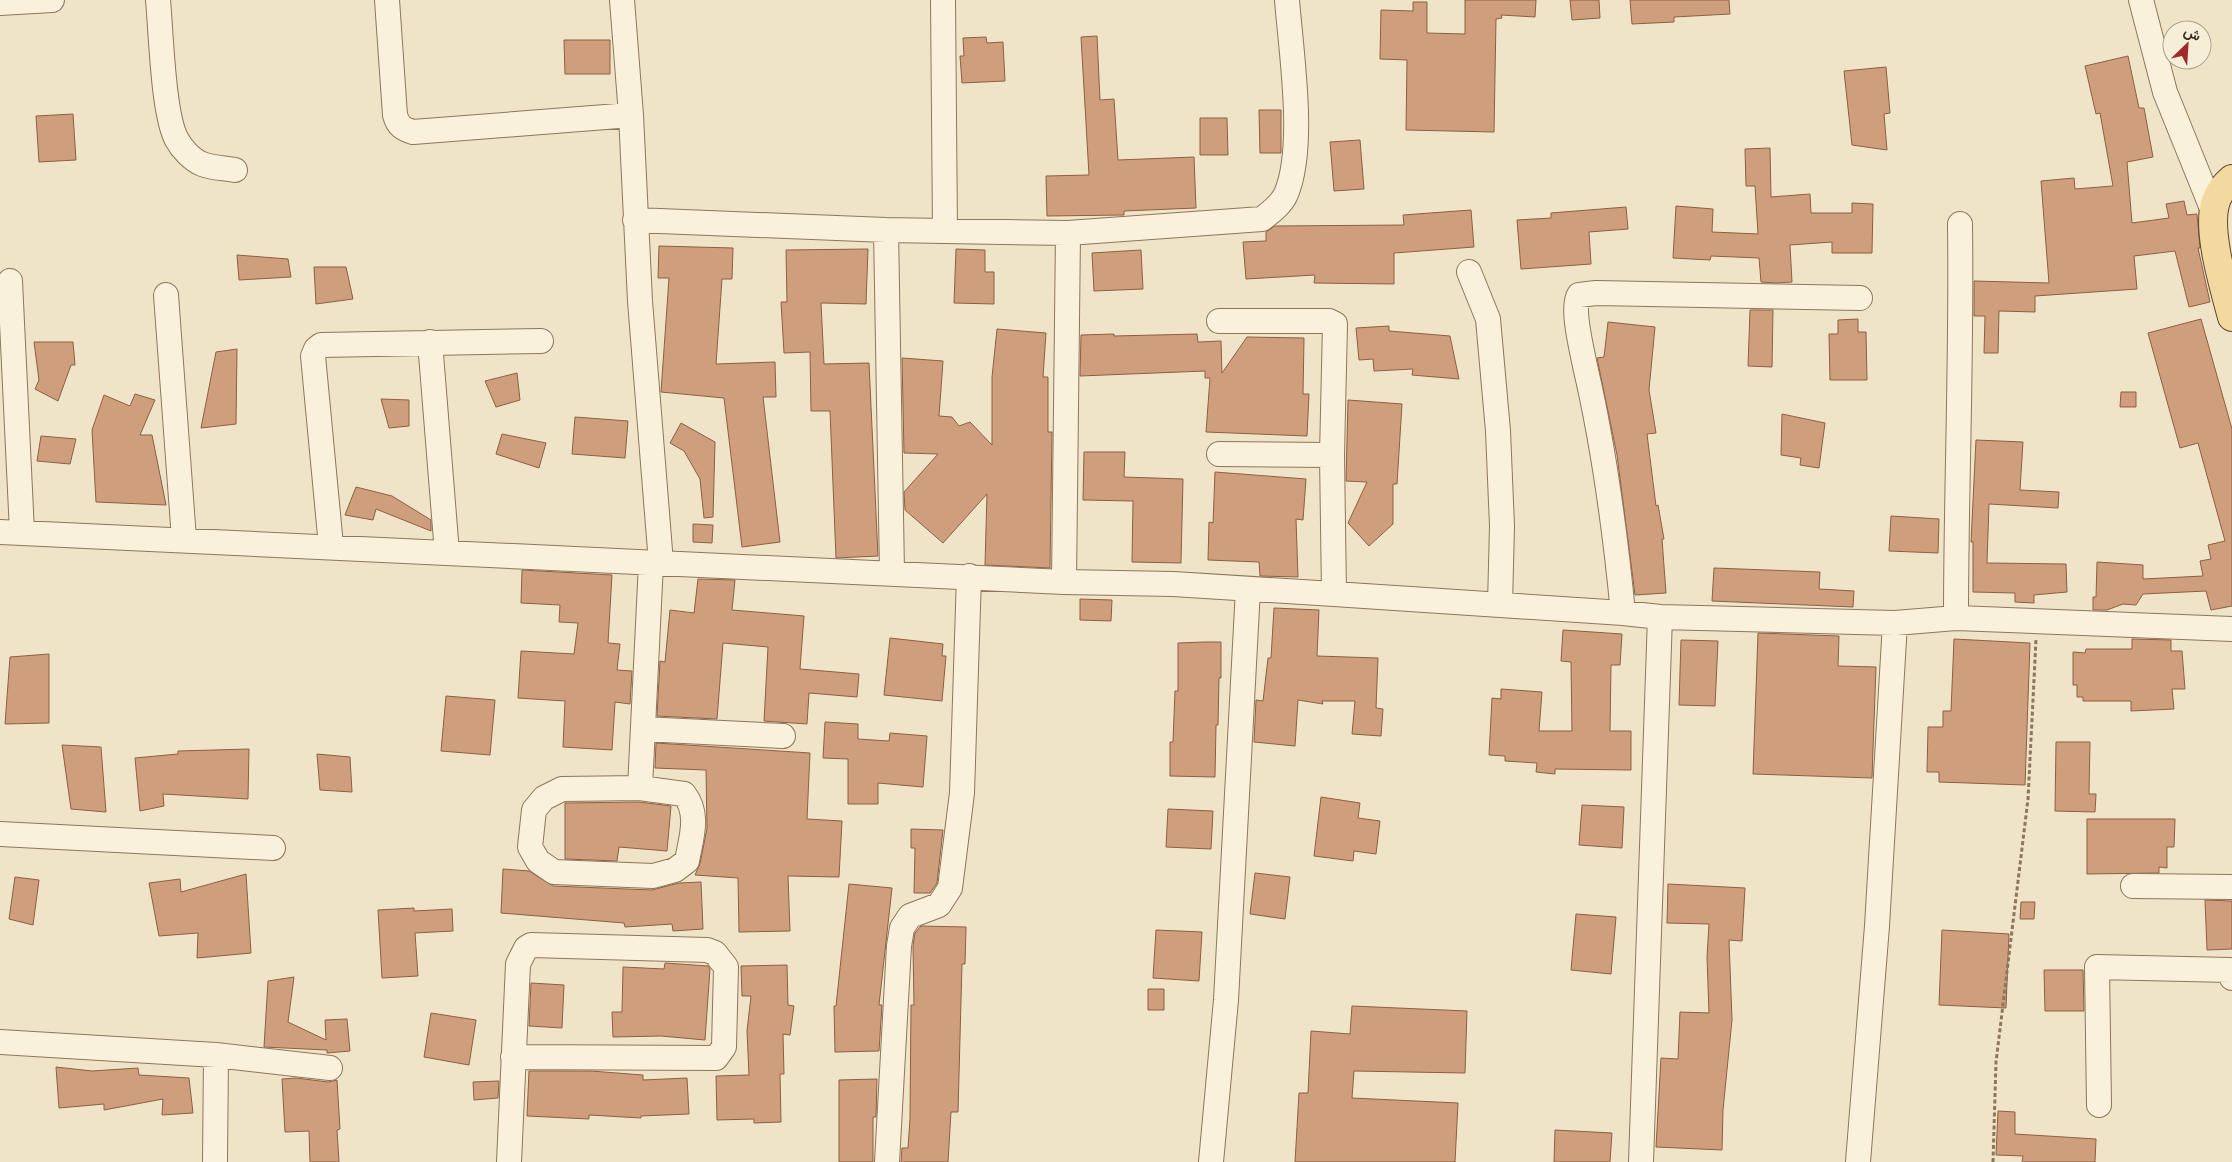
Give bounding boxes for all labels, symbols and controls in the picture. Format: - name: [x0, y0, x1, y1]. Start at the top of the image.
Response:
- north arrow: [2162, 20, 2212, 70]
- text: ش: [2181, 22, 2204, 45]

